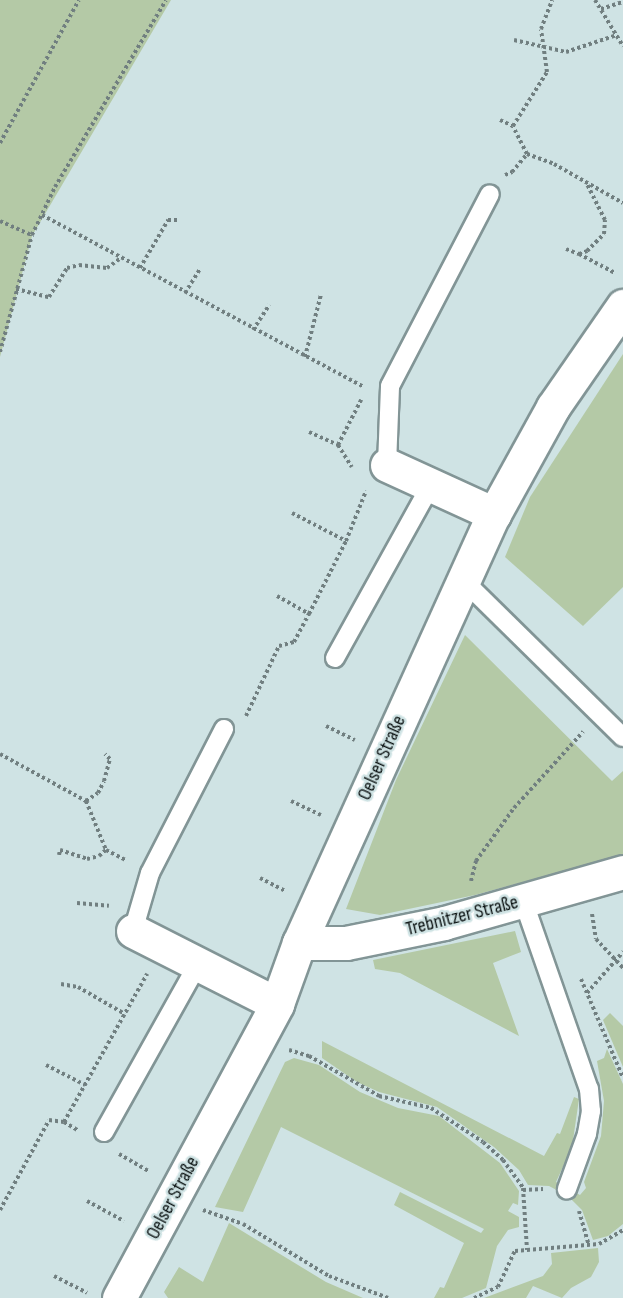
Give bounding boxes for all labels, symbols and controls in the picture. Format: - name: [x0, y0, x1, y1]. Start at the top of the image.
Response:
- street label: Oelser Straße: [353, 712, 411, 804]
- street label: Trebnitzer Straße: [403, 890, 521, 942]
- street label: Oelser Straße: [141, 1153, 205, 1243]

